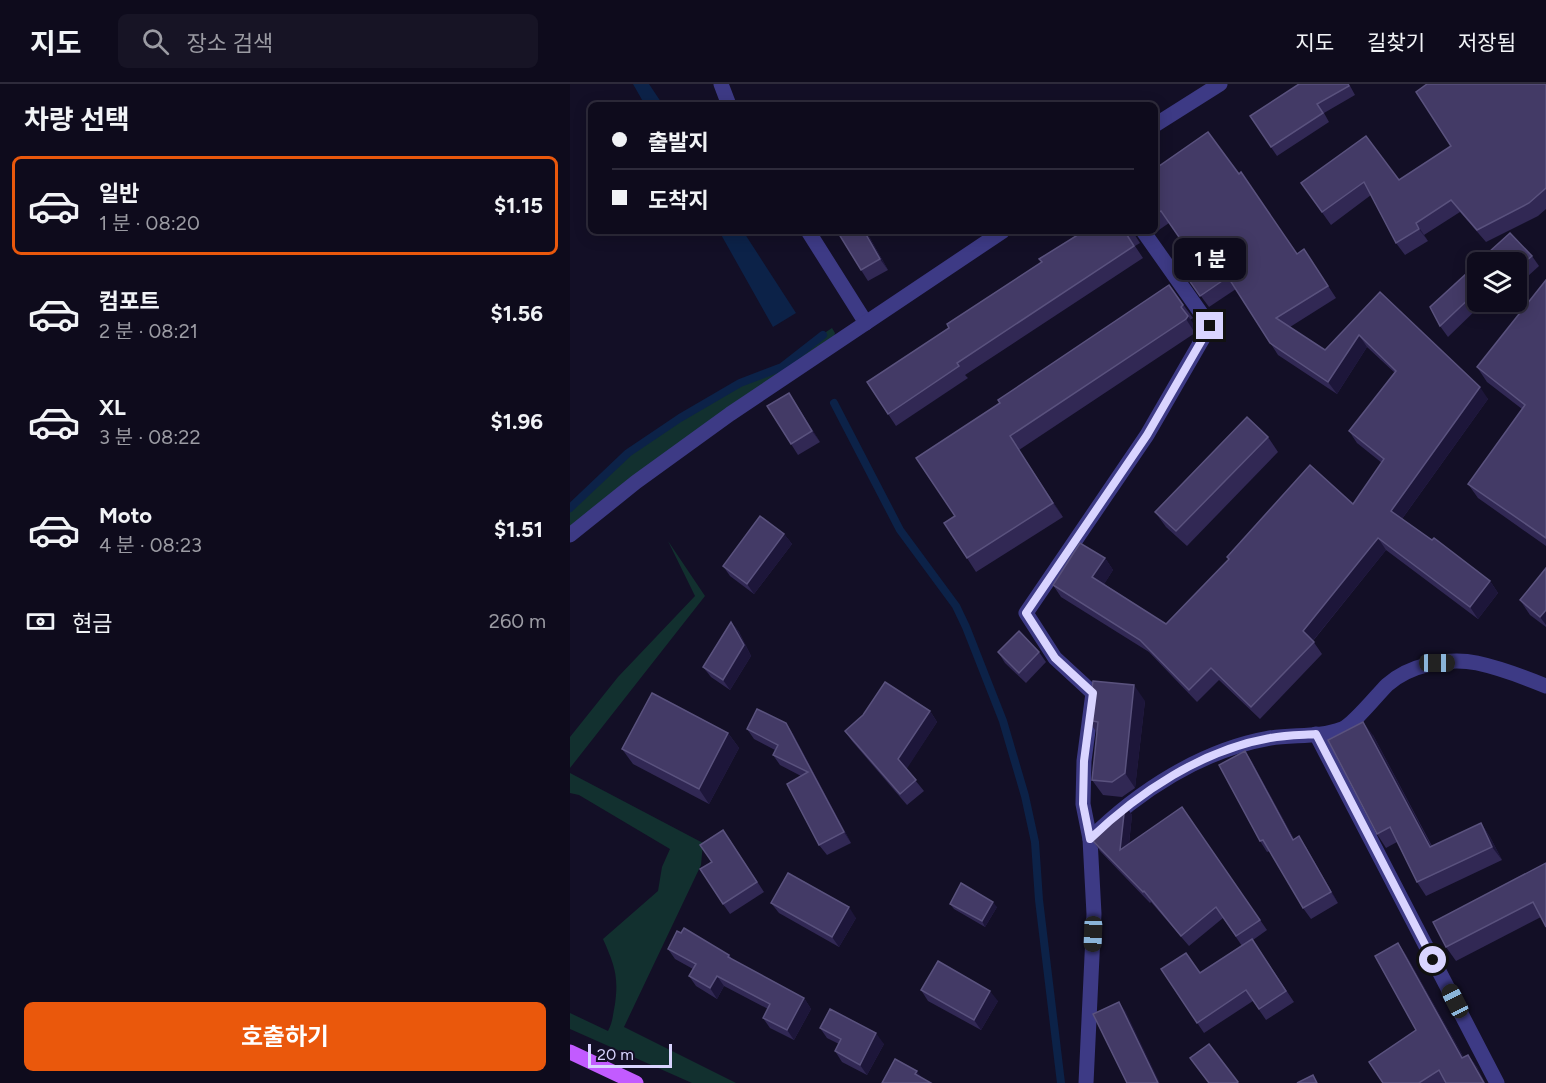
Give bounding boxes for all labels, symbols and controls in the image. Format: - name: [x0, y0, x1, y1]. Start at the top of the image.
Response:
- search box: [118, 14, 538, 68]
- icon: search: [139, 25, 172, 58]
- text: 지도: [30, 26, 82, 60]
- text: 장소 검색: [187, 30, 273, 57]
- text: 지도: [1295, 30, 1334, 55]
- text: 길찾기: [1367, 30, 1425, 55]
- text: 저장됨: [1458, 30, 1516, 55]
- text: 차량 선택: [24, 103, 130, 136]
- text: 출발지: [648, 129, 709, 156]
- icon: car: [27, 179, 81, 233]
- text: 일반: [99, 180, 139, 207]
- text: 도착지: [648, 187, 709, 214]
- text: $1.15: [494, 192, 543, 219]
- text: 1 분 · 08:20: [99, 211, 200, 235]
- callout: 1 분: [1174, 239, 1246, 281]
- text: 1 분: [1194, 247, 1226, 271]
- map controls: [1467, 252, 1527, 312]
- button: layers: [1467, 252, 1527, 312]
- icon: car: [27, 287, 81, 341]
- text: 컴포트: [99, 288, 160, 315]
- text: $1.56: [491, 300, 543, 327]
- route end: [1196, 312, 1223, 339]
- text: 2 분 · 08:21: [99, 319, 198, 343]
- text: XL: [99, 394, 126, 421]
- icon: car: [27, 395, 81, 449]
- text: $1.96: [491, 408, 543, 435]
- text: 3 분 · 08:22: [99, 425, 201, 449]
- text: Moto: [99, 502, 152, 529]
- icon: car: [27, 503, 81, 557]
- text: $1.51: [494, 516, 543, 543]
- text: 4 분 · 08:23: [99, 533, 202, 557]
- icon: cash: [24, 605, 57, 638]
- text: 260 m: [489, 609, 546, 633]
- text: 현금: [72, 610, 112, 637]
- car: [1419, 654, 1455, 672]
- car: [1083, 916, 1103, 952]
- route start: [1419, 946, 1446, 973]
- car: [1439, 981, 1471, 1021]
- button: 호출하기: [24, 1002, 546, 1071]
- scale bar: [588, 1041, 672, 1068]
- text: 20 m: [597, 1045, 634, 1064]

